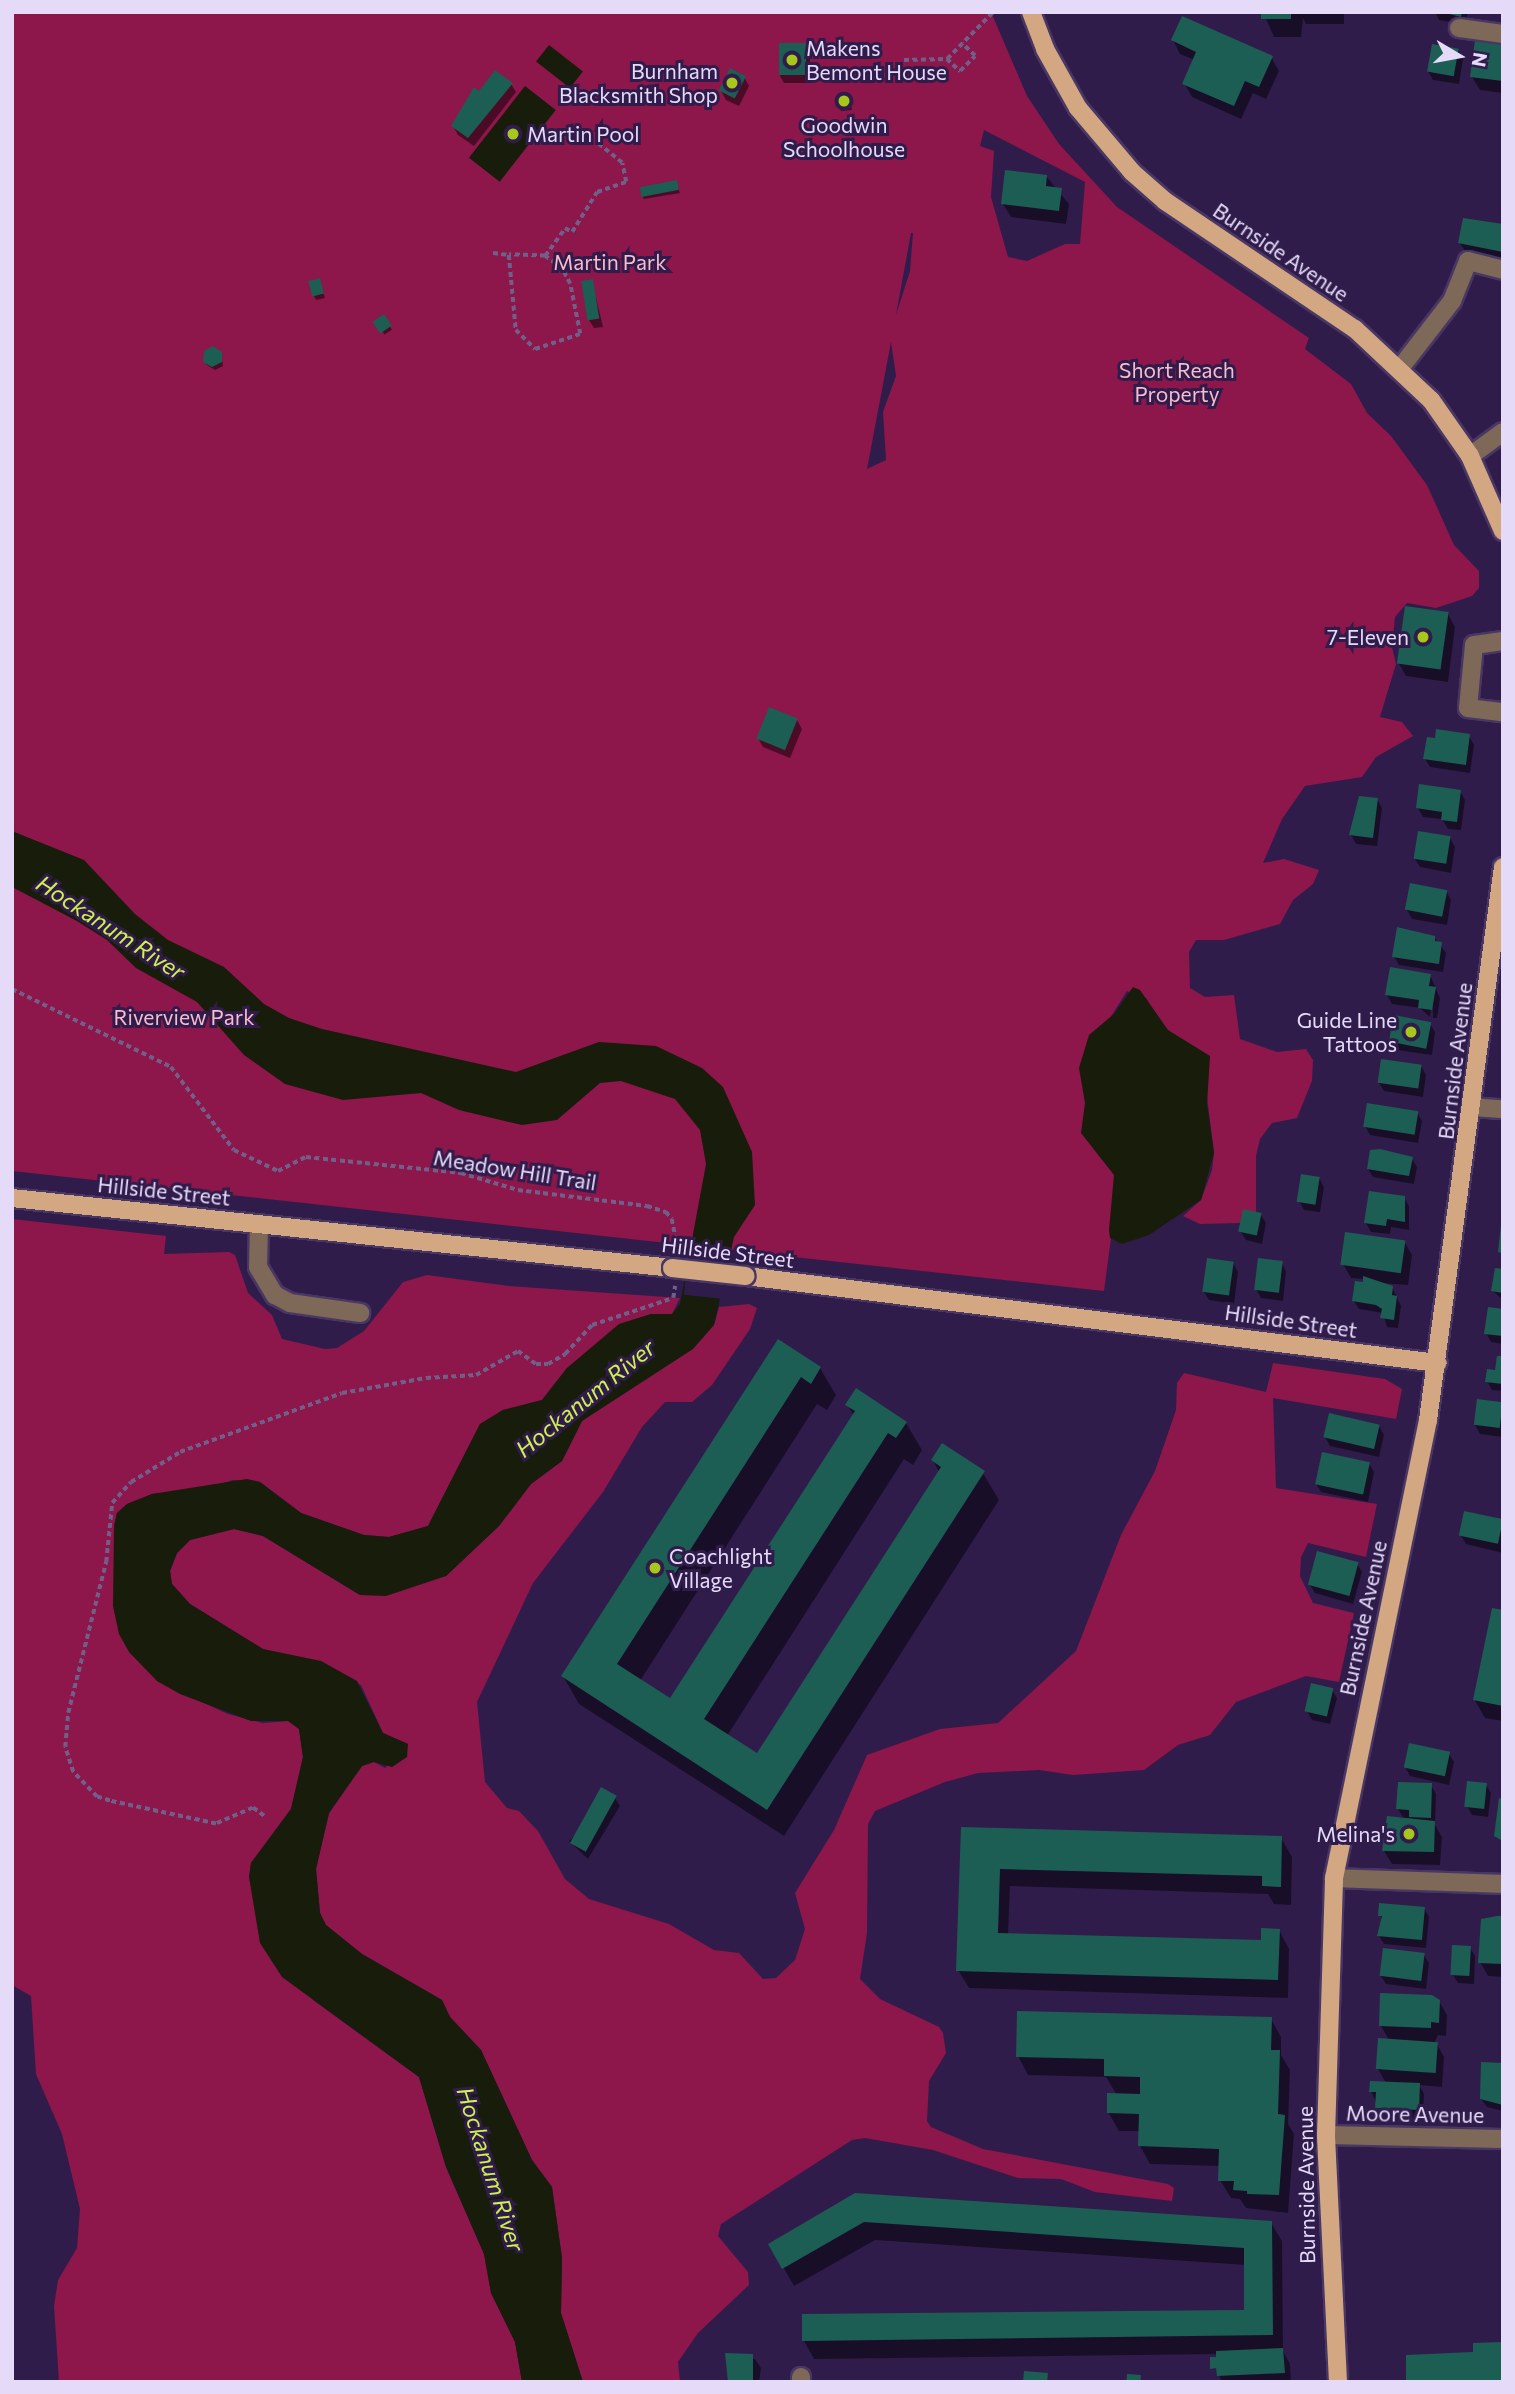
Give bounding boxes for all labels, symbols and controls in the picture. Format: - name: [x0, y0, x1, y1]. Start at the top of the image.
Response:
- north arrow: [1424, 21, 1494, 91]
- place label: Makens Bemont House: [806, 35, 947, 85]
- text: N: [1468, 51, 1493, 69]
- marker: Makens Bemont House: [784, 52, 800, 68]
- place label: Burnham Blacksmith Shop: [559, 58, 718, 108]
- marker: Burnham Blacksmith Shop: [724, 75, 740, 91]
- marker: Goodwin Schoolhouse: [836, 93, 852, 109]
- place label: Goodwin Schoolhouse: [783, 112, 905, 162]
- place label: Martin Pool: [527, 121, 640, 147]
- marker: Martin Pool: [505, 126, 521, 142]
- street label: Burnside Avenue: [1209, 197, 1353, 307]
- park label: Martin Park: [553, 249, 667, 275]
- park label: Short Reach Property: [1119, 357, 1235, 407]
- place label: 7-Eleven: [1327, 624, 1409, 650]
- marker: 7-Eleven: [1415, 629, 1431, 645]
- water label: Hockanum River: [32, 869, 190, 985]
- street label: Burnside Avenue: [1433, 981, 1477, 1141]
- park label: Riverview Park: [113, 1004, 255, 1030]
- place label: Guide Line Tattoos: [1297, 1007, 1397, 1057]
- marker: Guide Line Tattoos: [1403, 1024, 1419, 1040]
- street label: Meadow Hill Trail: [432, 1145, 598, 1195]
- street label: Hillside Street: [96, 1172, 232, 1210]
- street label: Hillside Street: [660, 1231, 796, 1273]
- street label: Hillside Street: [1223, 1299, 1359, 1343]
- water label: Hockanum River: [510, 1333, 660, 1463]
- street label: Burnside Avenue: [1334, 1538, 1392, 1698]
- place label: Coachlight Village: [669, 1543, 772, 1593]
- marker: Coachlight Village: [647, 1560, 663, 1576]
- place label: Melina's: [1316, 1821, 1395, 1847]
- marker: Melina's: [1401, 1826, 1417, 1842]
- water label: Hockanum River: [451, 2083, 531, 2255]
- street label: Moore Avenue: [1346, 2100, 1484, 2128]
- street label: Burnside Avenue: [1292, 2106, 1320, 2264]

